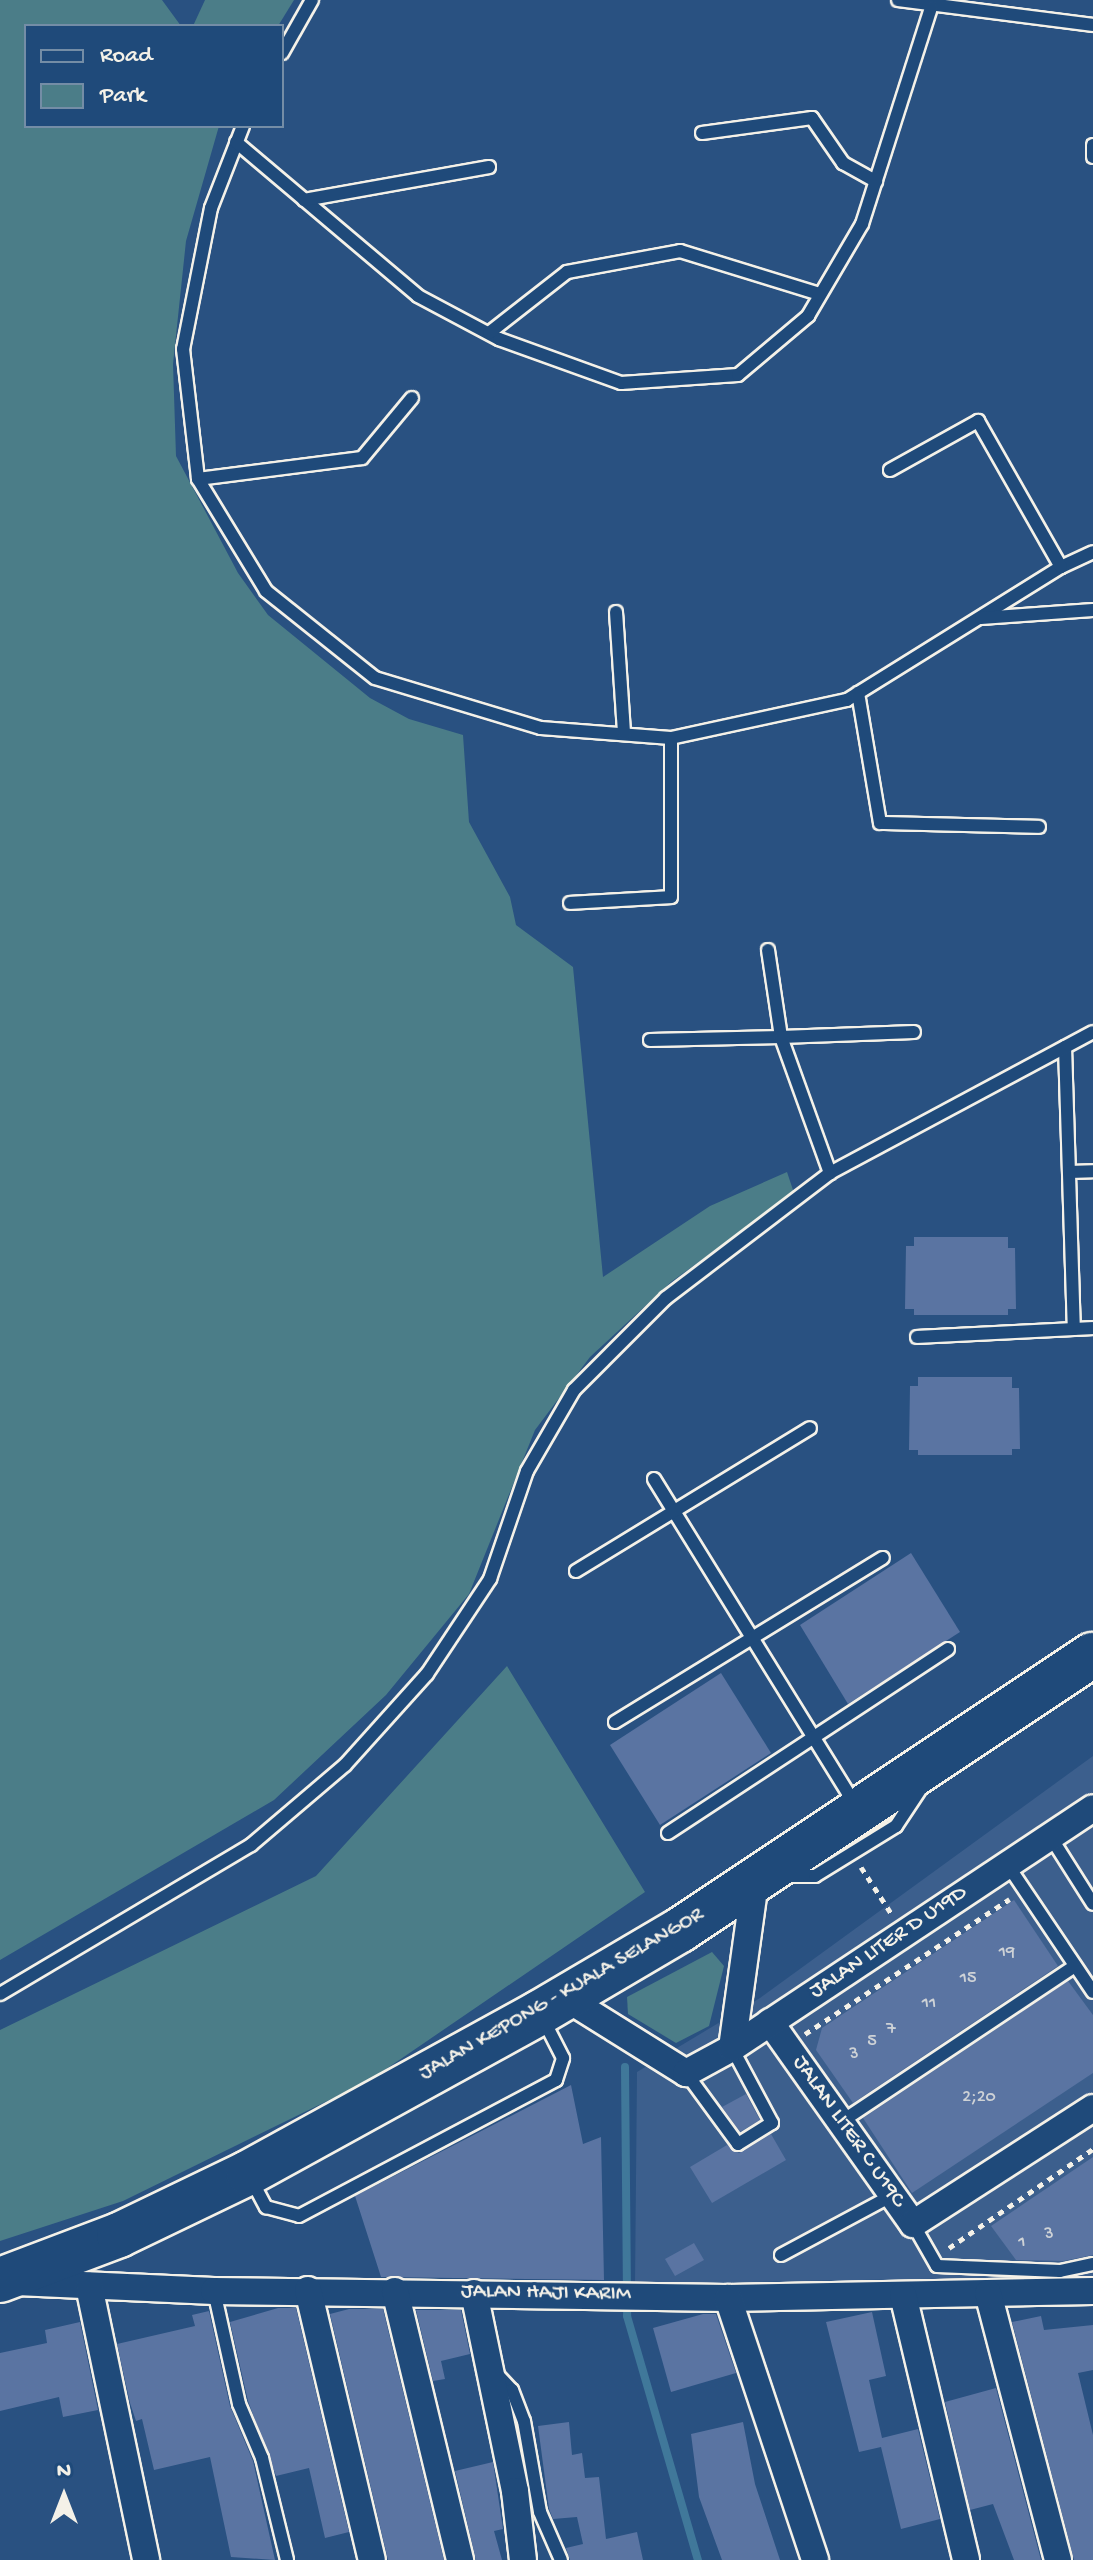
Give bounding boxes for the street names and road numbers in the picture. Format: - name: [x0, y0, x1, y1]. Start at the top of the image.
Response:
- street label: JALAN LITER D U19D: [805, 1881, 973, 2005]
- street label: JALAN KEPONG - KUALA SELANGOR: [415, 1903, 709, 2087]
- street label: JALAN LITER C U19C: [786, 2051, 910, 2213]
- street label: JALAN HAJI KARIM: [461, 2279, 631, 2309]

